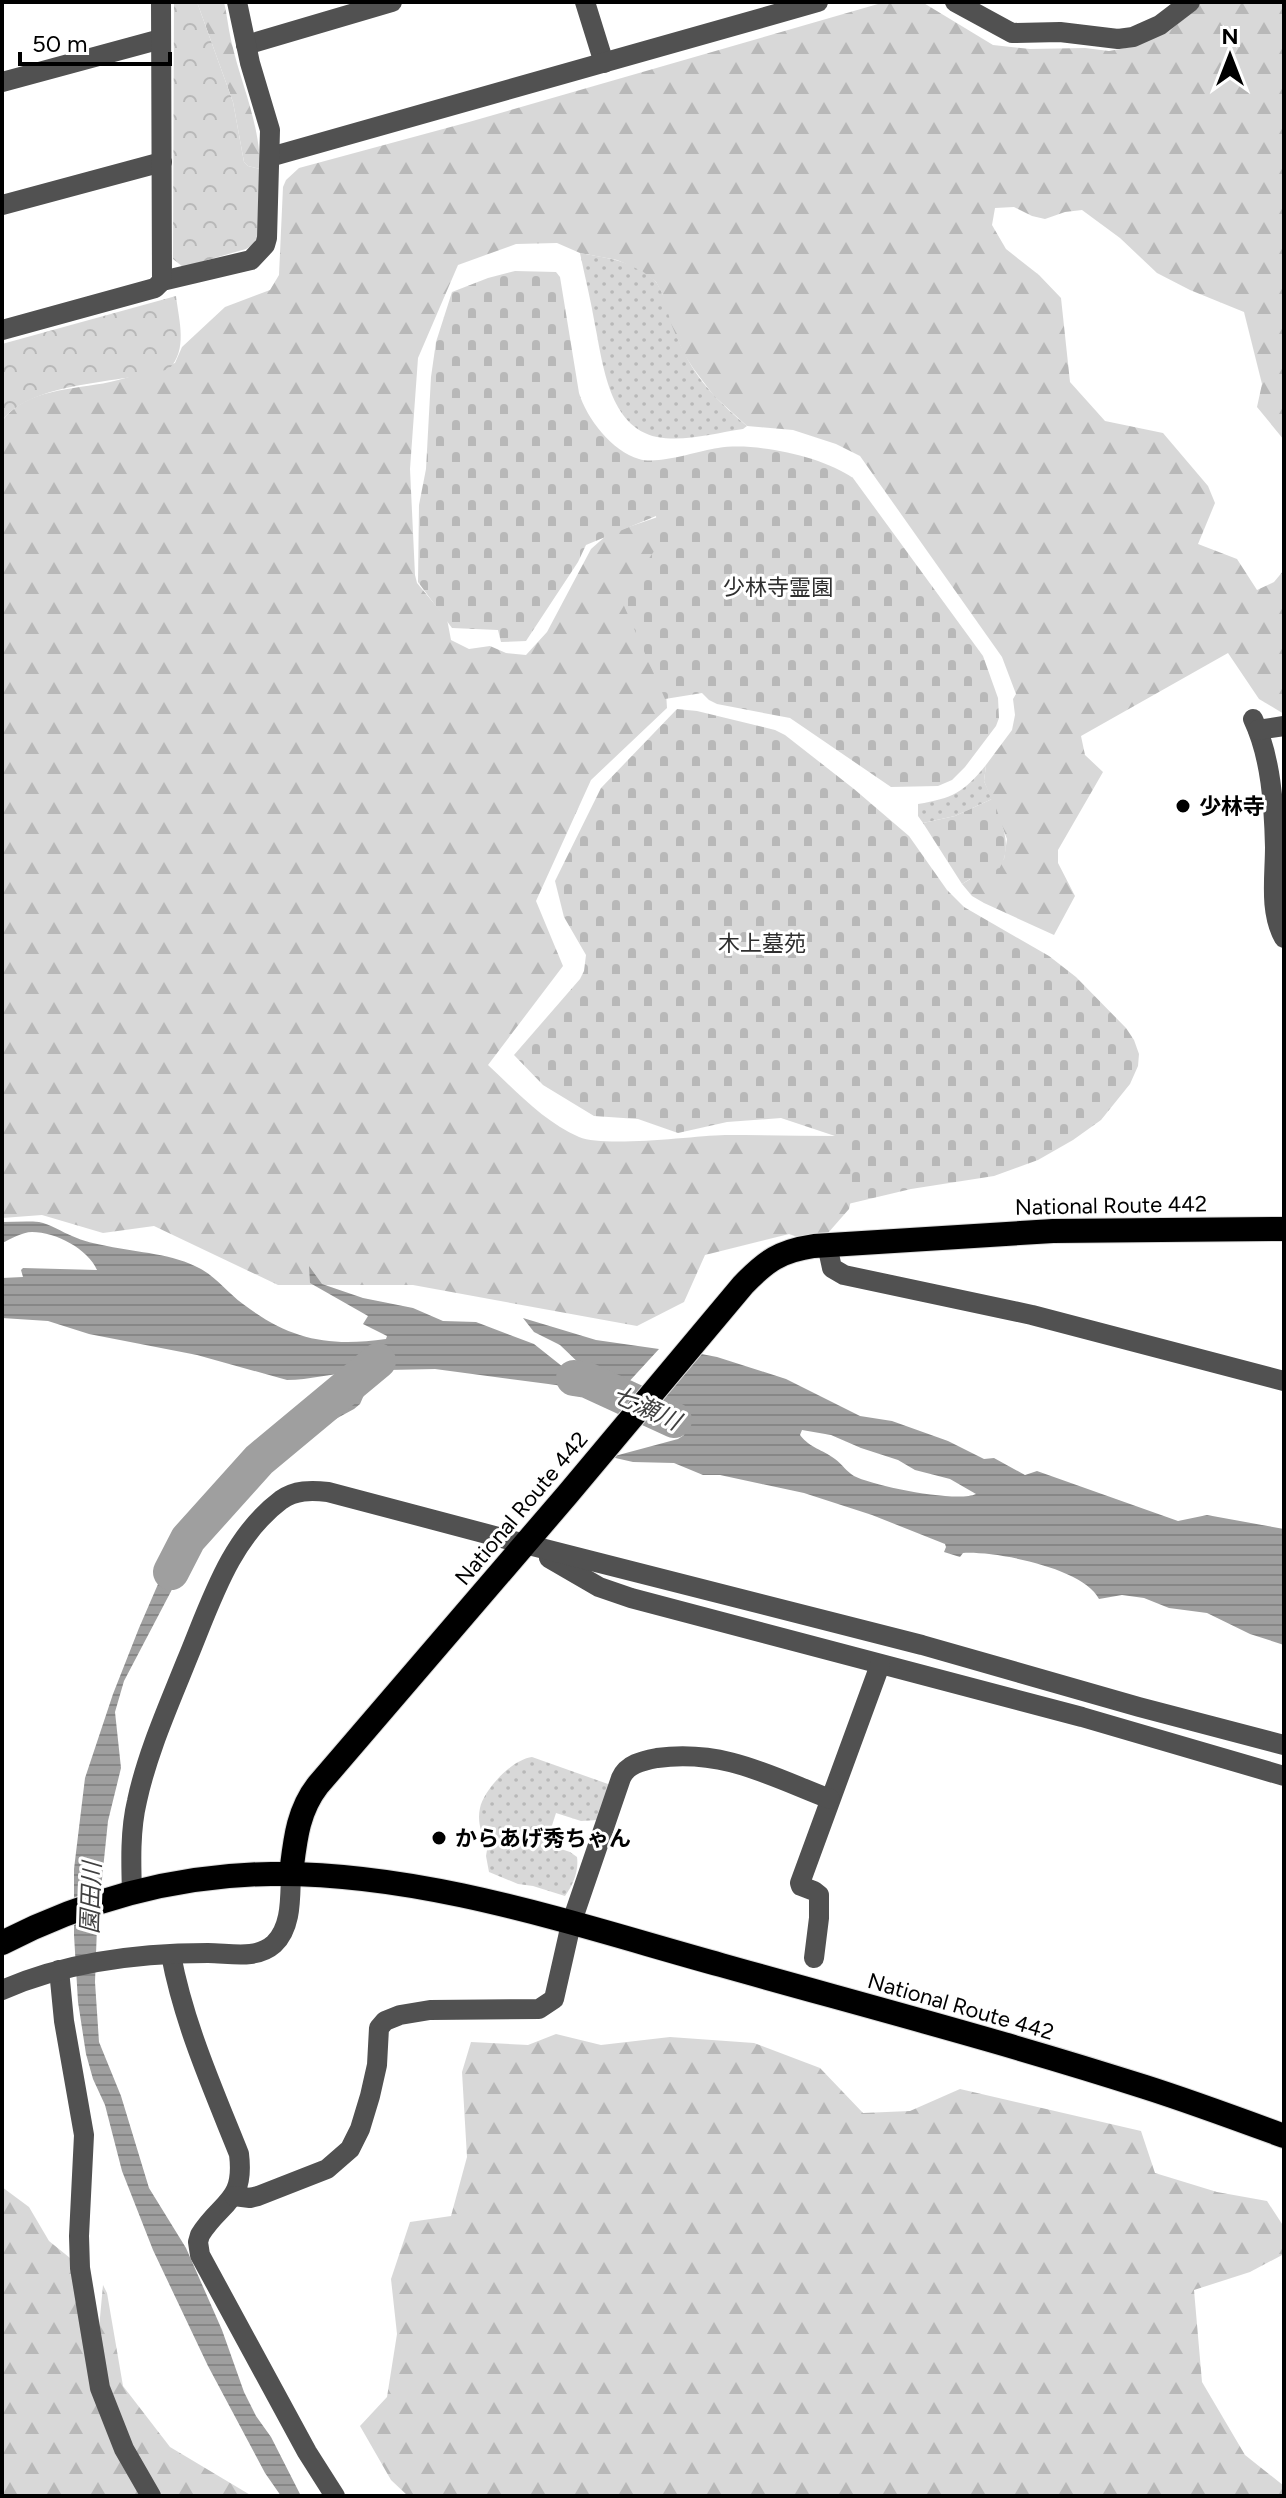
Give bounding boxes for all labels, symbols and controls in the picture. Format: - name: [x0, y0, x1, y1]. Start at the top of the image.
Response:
- scale bar: [20, 16, 170, 66]
- north arrow: [1190, 16, 1270, 96]
- text: N: [1221, 23, 1239, 50]
- text: 50 m: [32, 29, 88, 58]
- park label: 少林寺霊園: [723, 574, 833, 601]
- place label: 少林寺: [1199, 793, 1265, 820]
- marker: 少林寺: [1174, 797, 1192, 815]
- park label: 木上墓苑: [718, 930, 806, 957]
- street label: National Route 442: [1015, 1190, 1207, 1221]
- water label: 七瀬川: [607, 1379, 688, 1437]
- street label: National Route 442: [449, 1426, 594, 1591]
- place label: からあげ秀ちゃん: [455, 1825, 631, 1852]
- marker: からあげ秀ちゃん: [430, 1829, 448, 1847]
- water label: 園田川: [75, 1859, 106, 1934]
- street label: National Route 442: [865, 1967, 1057, 2046]

